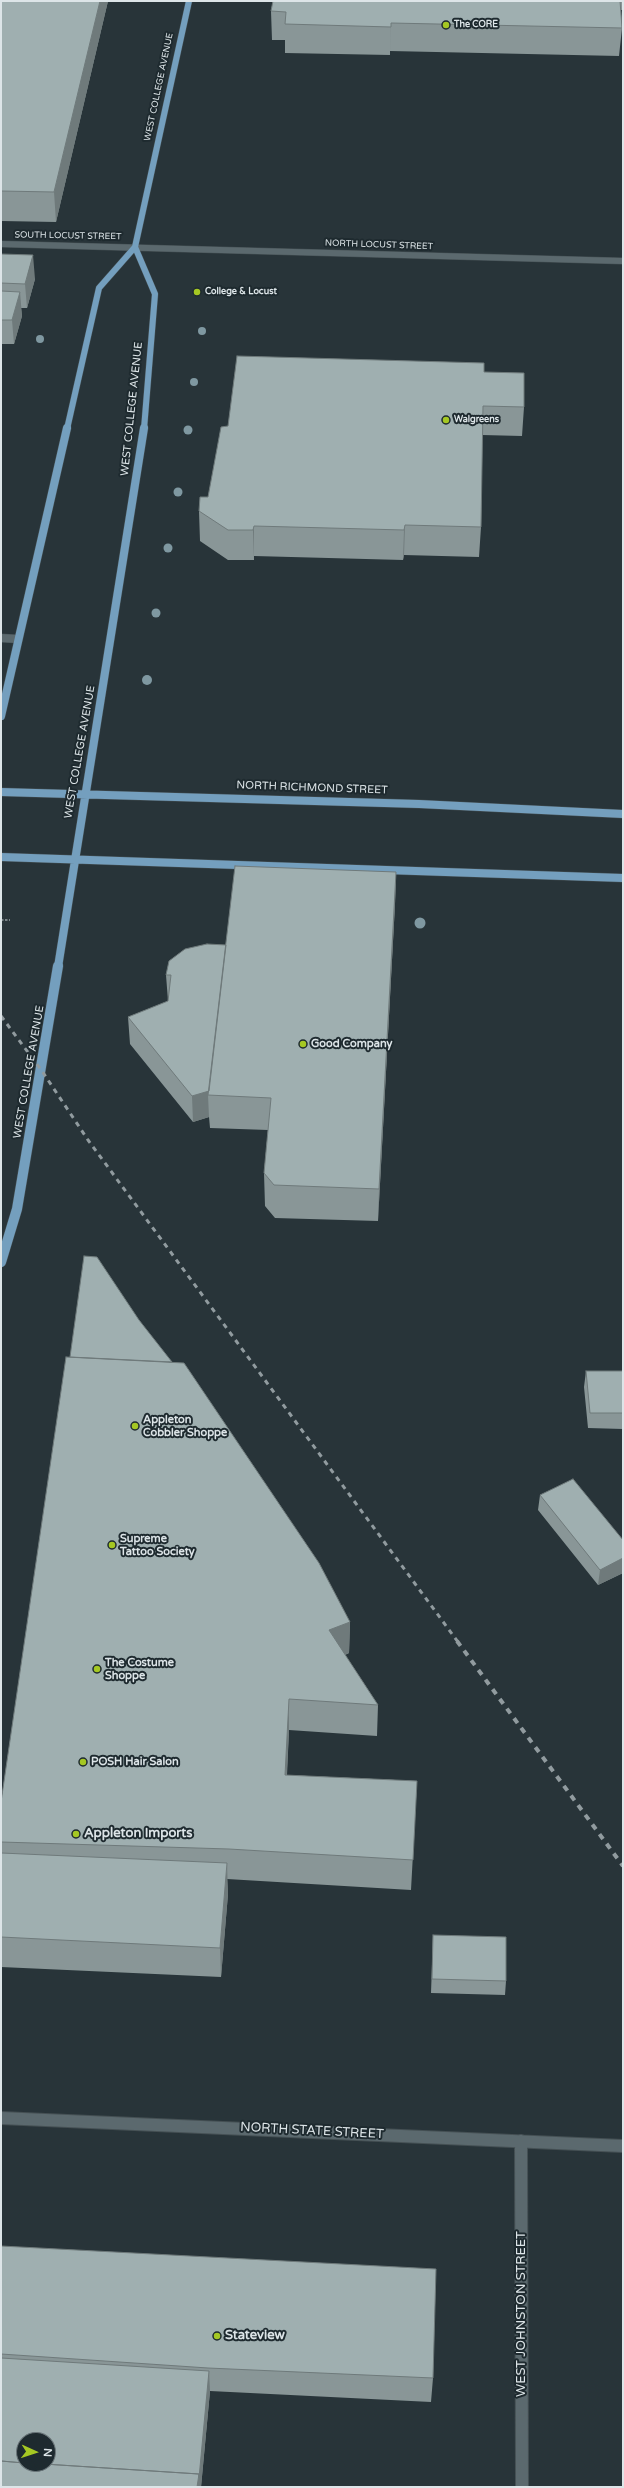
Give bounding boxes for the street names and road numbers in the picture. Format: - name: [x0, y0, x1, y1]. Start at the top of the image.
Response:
- street label: WEST COLLEGE AVENUE: [142, 32, 176, 142]
- street label: SOUTH LOCUST STREET: [14, 230, 122, 242]
- street label: NORTH LOCUST STREET: [325, 238, 433, 252]
- street label: WEST COLLEGE AVENUE: [118, 341, 146, 477]
- street label: WEST COLLEGE AVENUE: [62, 684, 98, 820]
- street label: NORTH RICHMOND STREET: [236, 779, 388, 797]
- street label: WEST COLLEGE AVENUE: [11, 1004, 47, 1140]
- street label: NORTH STATE STREET: [240, 2119, 384, 2143]
- street label: WEST JOHNSTON STREET: [514, 2231, 530, 2397]

